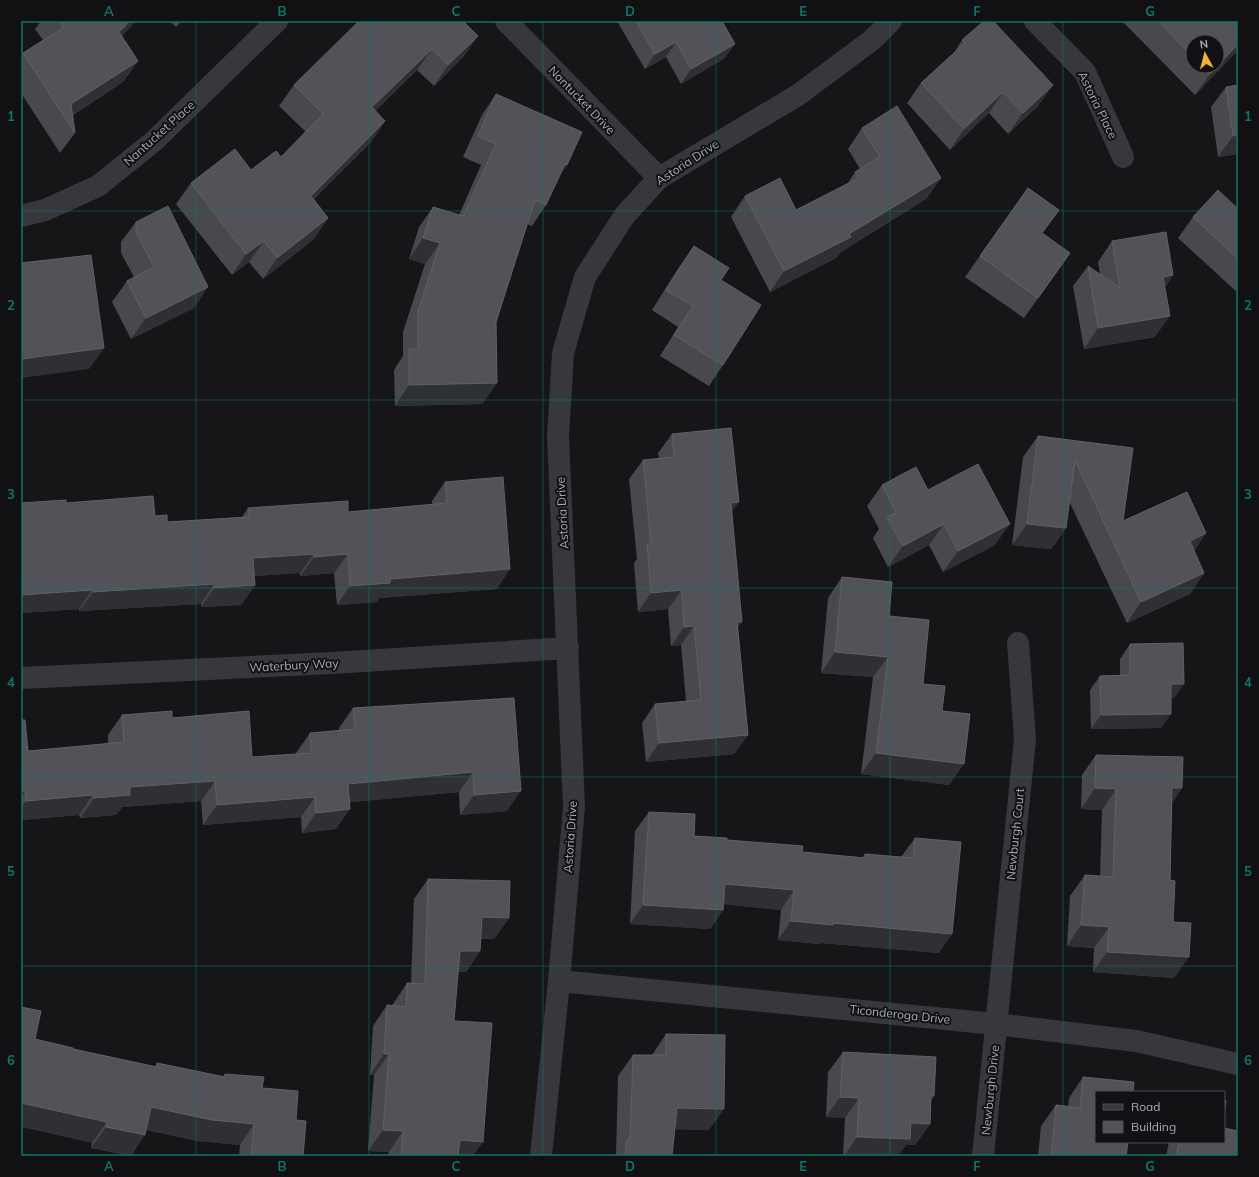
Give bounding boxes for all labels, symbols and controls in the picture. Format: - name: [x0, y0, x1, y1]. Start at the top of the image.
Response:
- text: A: [104, 3, 114, 19]
- text: B: [278, 3, 287, 19]
- text: C: [452, 3, 461, 19]
- text: D: [625, 3, 635, 19]
- text: E: [799, 3, 807, 19]
- text: F: [973, 3, 981, 19]
- text: G: [1145, 3, 1155, 19]
- north arrow: [1185, 34, 1225, 74]
- text: N: [1199, 37, 1209, 52]
- street label: Nantucket Drive: [546, 63, 618, 137]
- street label: Astoria Place: [1075, 69, 1121, 141]
- street label: Nantucket Place: [120, 97, 198, 169]
- text: 1: [7, 108, 15, 124]
- text: 1: [1244, 108, 1252, 124]
- street label: Astoria Drive: [653, 136, 721, 188]
- text: 2: [7, 297, 15, 313]
- text: 2: [1244, 297, 1252, 313]
- street label: Astoria Drive: [553, 477, 571, 549]
- text: 3: [7, 486, 15, 502]
- text: 3: [1244, 486, 1252, 502]
- street label: Waterbury Way: [249, 655, 340, 675]
- text: 4: [7, 674, 15, 690]
- text: 4: [1244, 674, 1252, 690]
- street label: Newburgh Court: [1003, 787, 1027, 881]
- street label: Astoria Drive: [560, 800, 580, 874]
- text: 5: [7, 863, 15, 879]
- text: 5: [1244, 863, 1252, 879]
- street label: Ticonderoga Drive: [849, 1001, 951, 1027]
- street label: Newburgh Drive: [978, 1044, 1002, 1136]
- text: 6: [7, 1052, 15, 1068]
- text: 6: [1244, 1052, 1252, 1068]
- legend: [1095, 1091, 1225, 1143]
- text: Road: [1131, 1099, 1160, 1114]
- text: Building: [1131, 1119, 1176, 1134]
- text: A: [104, 1158, 114, 1174]
- text: B: [278, 1158, 287, 1174]
- text: C: [452, 1158, 461, 1174]
- text: D: [625, 1158, 635, 1174]
- text: E: [799, 1158, 807, 1174]
- text: F: [973, 1158, 981, 1174]
- text: G: [1145, 1158, 1155, 1174]

